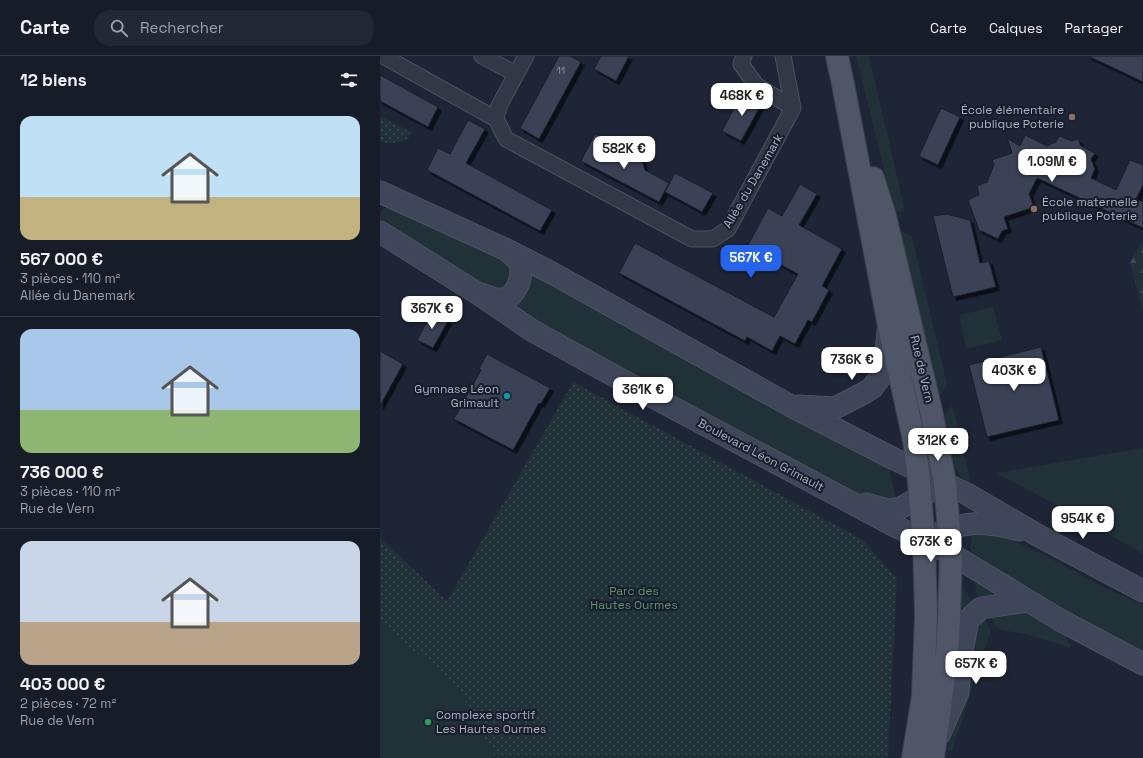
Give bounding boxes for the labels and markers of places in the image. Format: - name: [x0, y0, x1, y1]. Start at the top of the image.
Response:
- pin: 468K €: [709, 83, 775, 117]
- place label: École élémentaire publique Poterie: [961, 102, 1064, 132]
- marker: École élémentaire publique Poterie: [1067, 112, 1077, 122]
- pin: 582K €: [591, 136, 657, 170]
- pin: 1.09M €: [1015, 149, 1089, 183]
- place label: École maternelle publique Poterie: [1042, 194, 1138, 224]
- marker: École maternelle publique Poterie: [1029, 204, 1039, 214]
- pin: 567K €: [718, 245, 784, 279]
- pin: 367K €: [399, 296, 465, 330]
- pin: 736K €: [819, 347, 885, 381]
- pin: 403K €: [981, 358, 1047, 392]
- pin: 361K €: [610, 377, 676, 411]
- place label: Gymnase Léon Grimault: [414, 381, 499, 411]
- marker: Gymnase Léon Grimault: [502, 391, 512, 401]
- pin: 312K €: [905, 428, 971, 462]
- pin: 954K €: [1050, 506, 1116, 540]
- pin: 673K €: [898, 529, 964, 563]
- pin: 657K €: [943, 651, 1009, 685]
- place label: Complexe sportif Les Hautes Ourmes: [436, 707, 546, 737]
- marker: Complexe sportif Les Hautes Ourmes: [423, 717, 433, 727]

